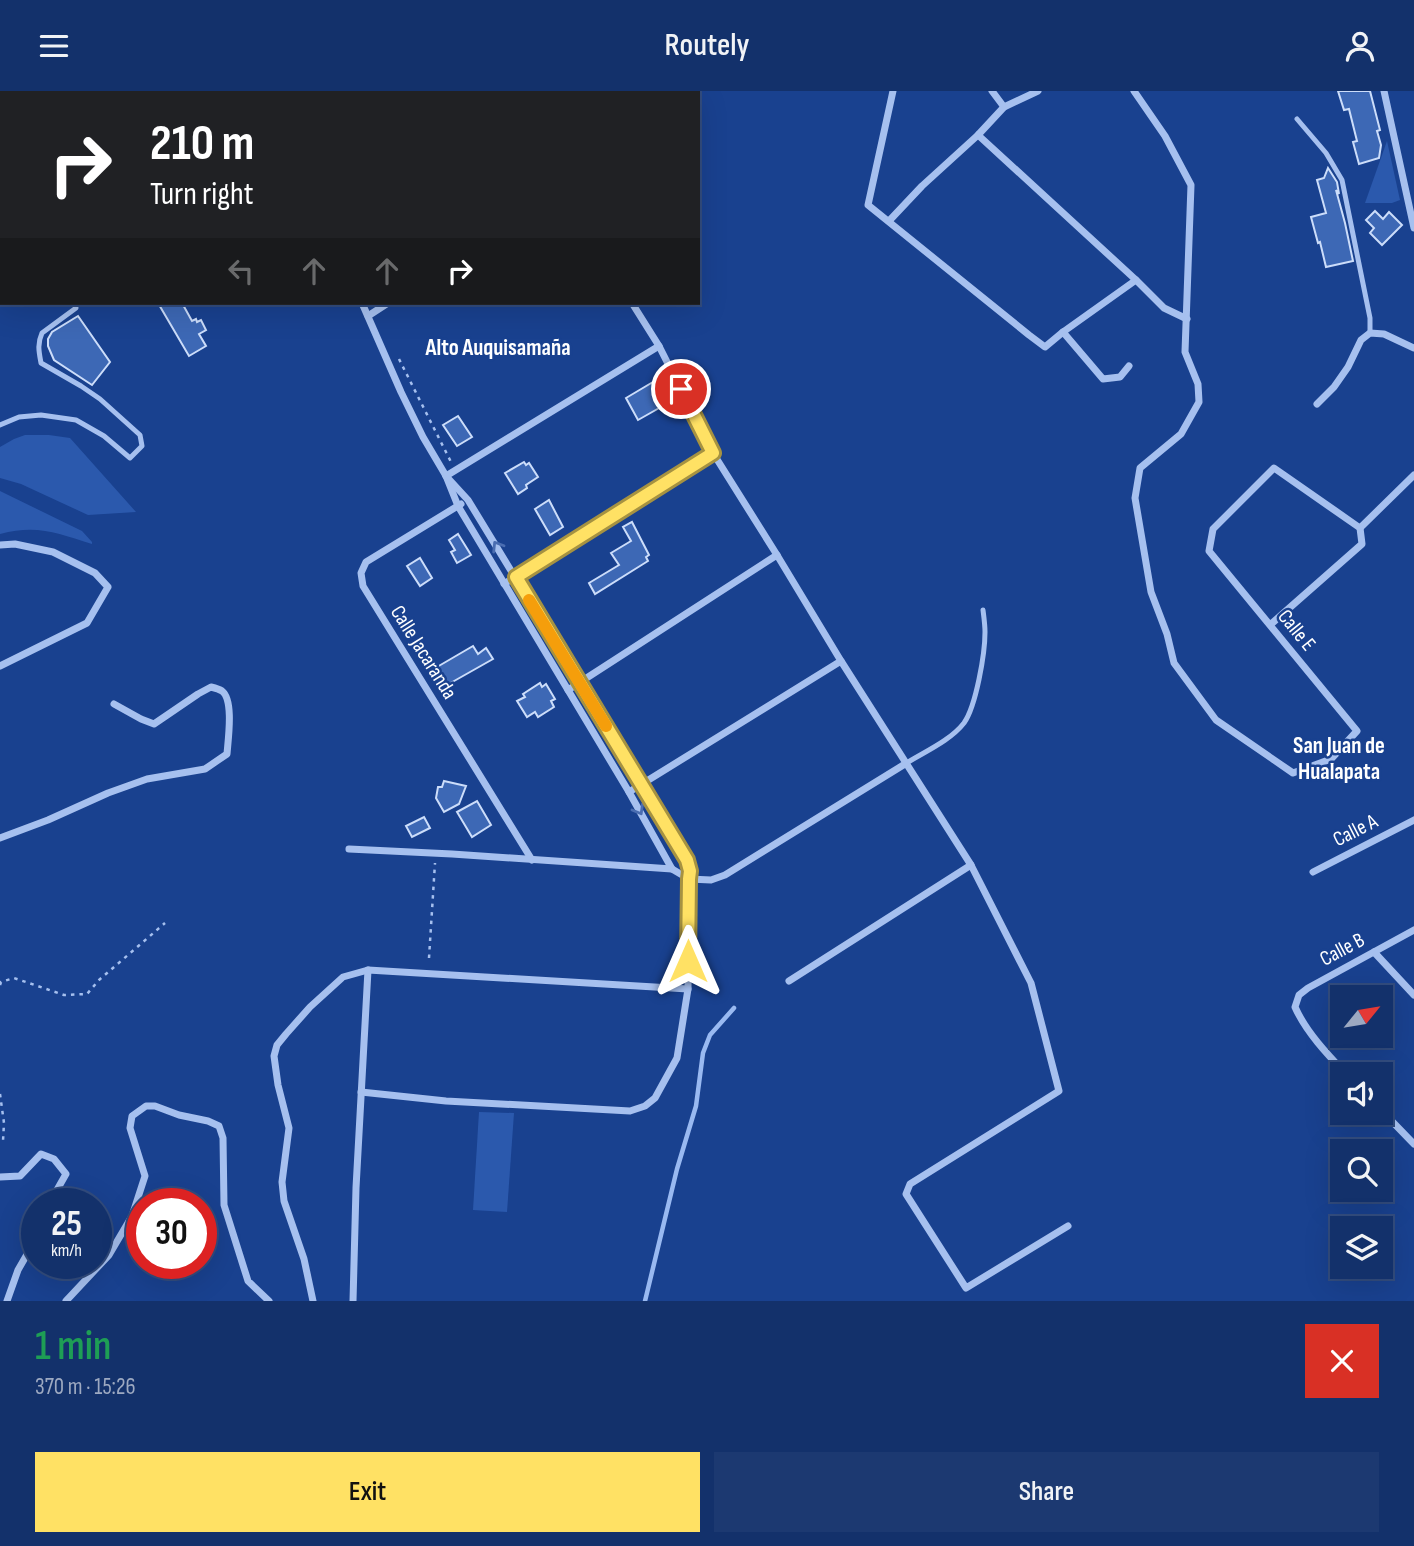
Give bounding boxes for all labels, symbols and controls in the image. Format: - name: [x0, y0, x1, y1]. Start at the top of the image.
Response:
- text: Routely: [665, 26, 749, 65]
- icon: menu: [35, 27, 73, 65]
- icon: person: [1341, 27, 1379, 65]
- text: 210 m: [150, 115, 254, 174]
- icon: right: [35, 119, 126, 210]
- text: Turn right: [150, 175, 254, 214]
- icon: left: [222, 252, 260, 290]
- icon: ahead: [295, 252, 333, 290]
- icon: ahead: [368, 252, 406, 290]
- icon: right: [441, 252, 479, 290]
- district label: Alto Auquisamaña: [424, 334, 571, 362]
- pin: [651, 359, 711, 419]
- icon: arrive: [662, 370, 700, 408]
- one-way arrow: [492, 541, 505, 554]
- street label: Calle Jacaranda: [385, 601, 462, 704]
- street label: Calle E: [1272, 605, 1321, 656]
- district label: San Juan de Hualapata: [1293, 732, 1385, 786]
- one-way arrow: [631, 803, 644, 816]
- street label: Calle A: [1329, 808, 1383, 852]
- position arrow: [651, 924, 725, 998]
- street label: Calle B: [1316, 927, 1369, 971]
- north arrow: [1330, 985, 1393, 1048]
- map controls: [1330, 985, 1393, 1279]
- button: sound: [1330, 1062, 1393, 1125]
- button: search: [1330, 1139, 1393, 1202]
- speed limit sign: 30: [126, 1188, 217, 1279]
- text: 25: [51, 1203, 82, 1246]
- button: layers: [1330, 1216, 1393, 1279]
- text: km/h: [51, 1240, 82, 1261]
- text: 1 min: [35, 1321, 111, 1372]
- button: close: [1305, 1324, 1379, 1398]
- text: 370 m · 15:26: [35, 1373, 136, 1401]
- button: Exit: [35, 1452, 700, 1532]
- button: Share: [714, 1452, 1379, 1532]

